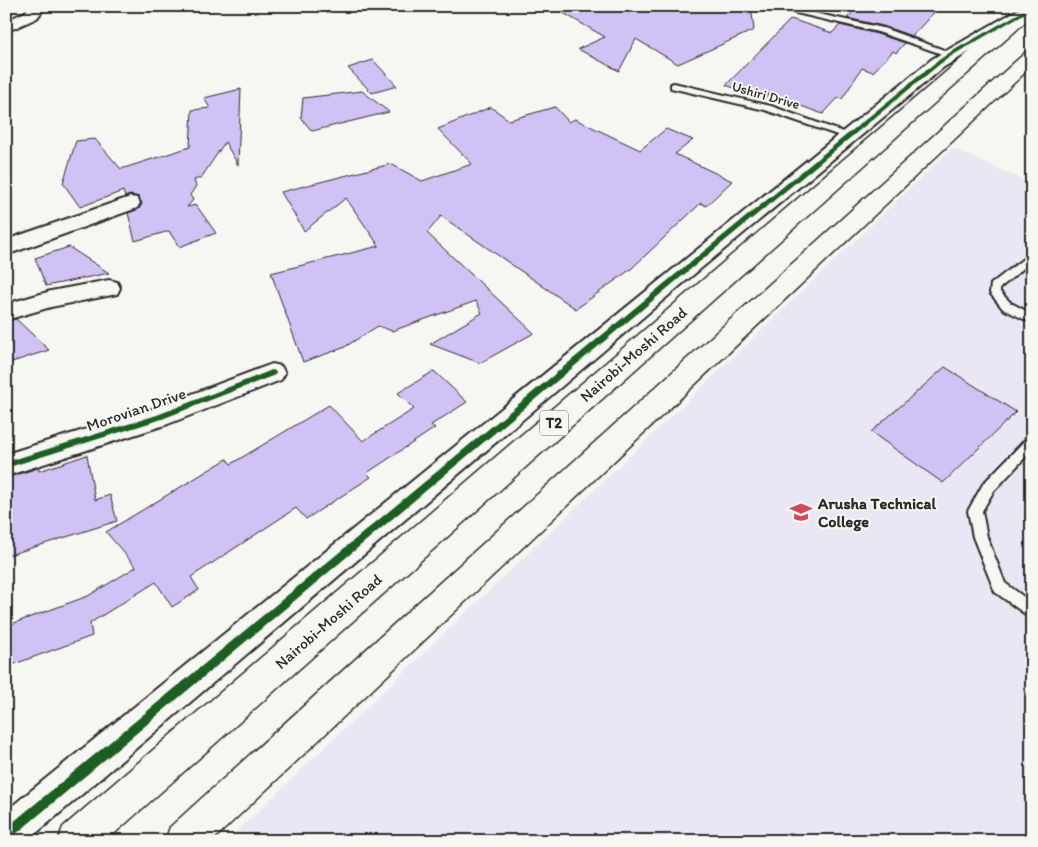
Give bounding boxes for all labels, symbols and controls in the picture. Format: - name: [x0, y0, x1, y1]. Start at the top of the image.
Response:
- street label: Ushiri Drive: [730, 78, 802, 113]
- street label: Nairobi-Moshi Road: [576, 303, 691, 406]
- street label: Morovian Drive: [84, 383, 189, 435]
- road number: T2: [540, 410, 568, 436]
- place label: Arusha Technical College: [817, 494, 936, 532]
- school or university icon: Arusha Technical College: [788, 499, 814, 525]
- street label: Nairobi-Moshi Road: [271, 570, 386, 673]

